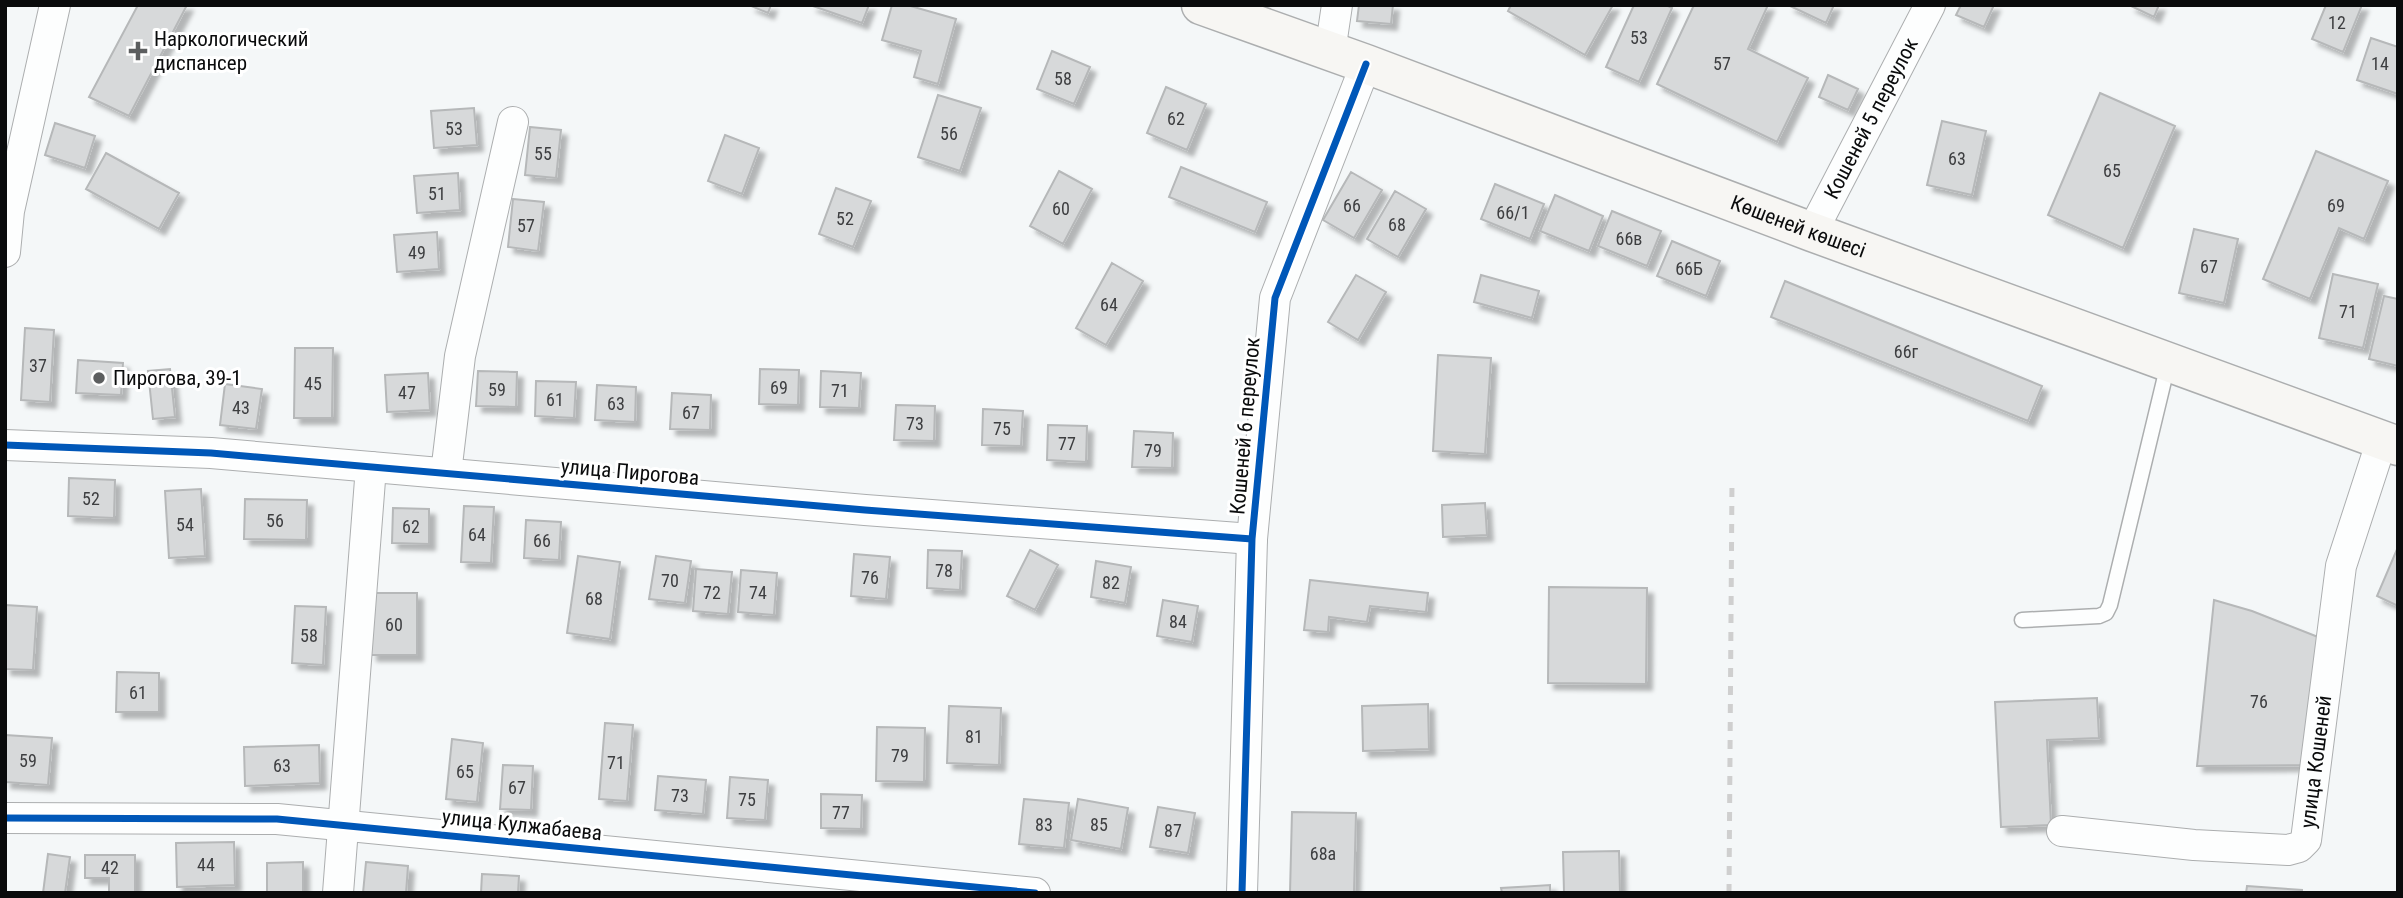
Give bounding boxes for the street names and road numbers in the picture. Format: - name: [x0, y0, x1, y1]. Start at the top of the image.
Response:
- street label: Кошеней 5 переулок: [1819, 34, 1923, 203]
- street label: Көшеней көшесі: [1727, 190, 1869, 263]
- street label: Кошеней 6 переулок: [1225, 336, 1265, 516]
- street label: улица Пирогова: [560, 454, 700, 490]
- street label: улица Кошеней: [2296, 694, 2336, 830]
- street label: улица Кулжабаева: [441, 805, 603, 845]

